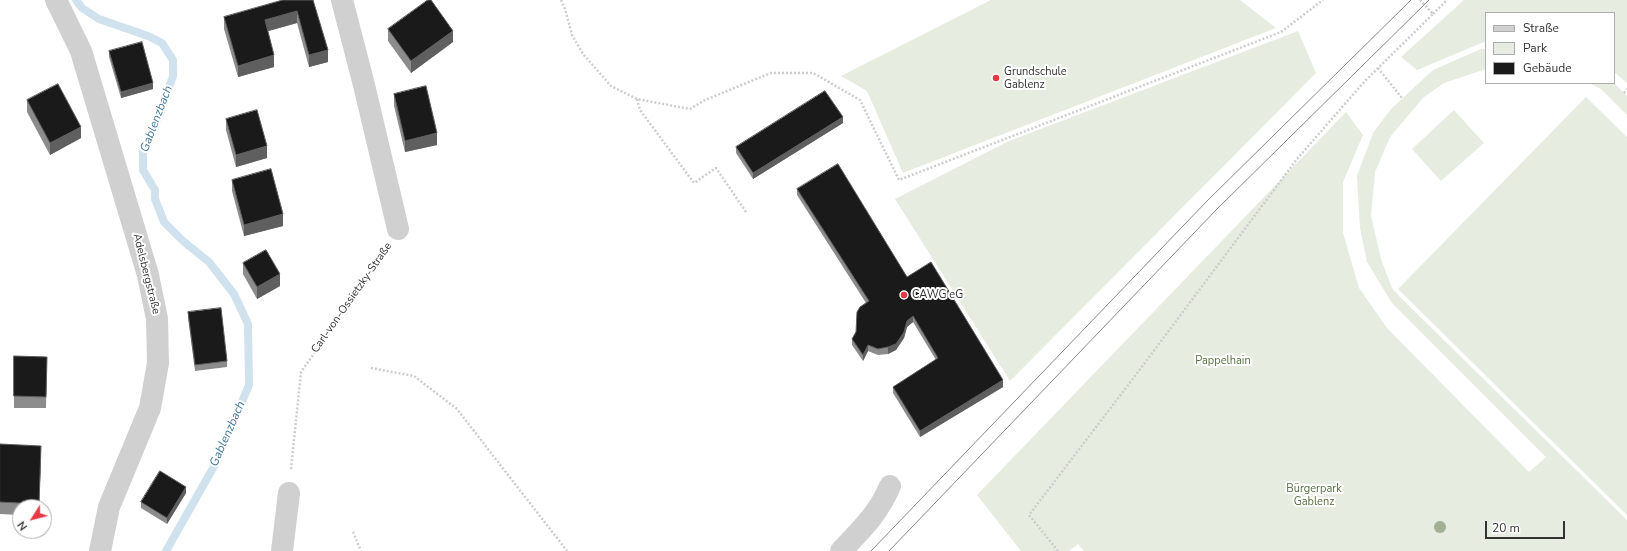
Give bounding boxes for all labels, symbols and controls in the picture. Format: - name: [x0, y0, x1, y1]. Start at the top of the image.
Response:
- legend: [1485, 12, 1615, 84]
- text: Straße: [1523, 20, 1559, 36]
- text: Park: [1523, 40, 1547, 56]
- text: Gebäude: [1523, 60, 1572, 76]
- place label: Grundschule Gablenz: [1004, 65, 1067, 91]
- marker: Grundschule Gablenz: [991, 73, 1001, 83]
- water label: Gablenzbach: [138, 84, 176, 154]
- street label: Adelsbergstraße: [130, 232, 162, 316]
- street label: Carl-von-Ossietzky-Straße: [309, 240, 395, 356]
- place label: CAWG eG: [912, 288, 963, 302]
- marker: CAWG eG: [899, 290, 909, 300]
- park label: Pappelhain: [1195, 354, 1251, 368]
- water label: Gablenzbach: [207, 399, 249, 469]
- park label: Bürgerpark Gablenz: [1286, 482, 1342, 508]
- north arrow: [12, 499, 52, 539]
- scale bar: [1487, 513, 1567, 539]
- text: N: [14, 518, 31, 534]
- text: 20 m: [1492, 520, 1520, 536]

